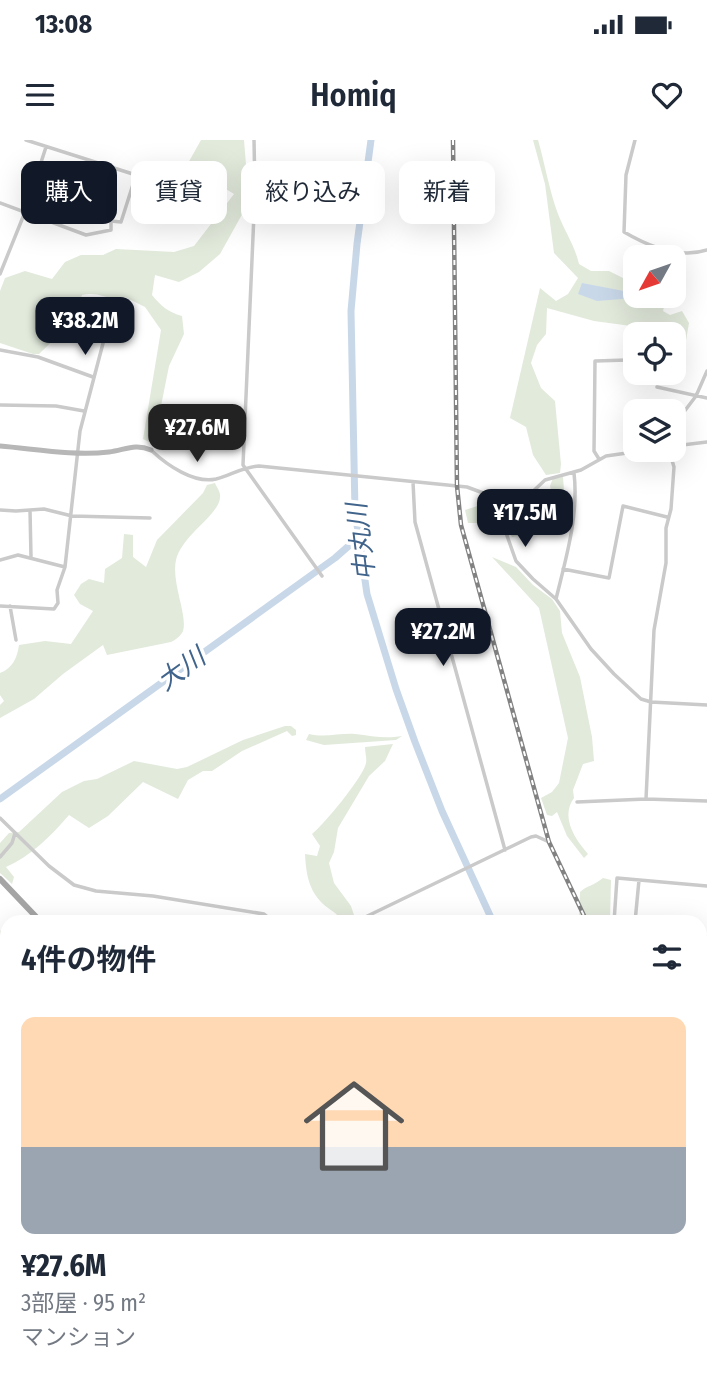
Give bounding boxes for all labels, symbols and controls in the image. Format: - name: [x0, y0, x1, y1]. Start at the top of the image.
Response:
- text: 13:08: [35, 9, 92, 40]
- icon: menu: [21, 76, 59, 114]
- text: Homiq: [310, 76, 397, 114]
- icon: heart: [648, 76, 686, 114]
- chip: 購入: [21, 161, 117, 224]
- chip: 賃貸: [131, 161, 227, 224]
- chip: 絞り込み: [241, 161, 385, 224]
- chip: 新着: [399, 161, 495, 224]
- north arrow: [623, 245, 686, 308]
- map controls: [623, 245, 686, 462]
- pin: ¥38.2M: [28, 298, 142, 357]
- text: ¥38.2M: [51, 306, 119, 334]
- button: locate: [623, 322, 686, 385]
- button: layers: [623, 399, 686, 462]
- pin: ¥27.6M: [140, 404, 254, 464]
- text: ¥27.6M: [164, 413, 230, 441]
- pin: ¥17.5M: [468, 490, 582, 549]
- water label: 中丸川: [341, 498, 382, 583]
- text: ¥17.5M: [493, 498, 557, 526]
- pin: ¥27.2M: [386, 608, 500, 668]
- text: ¥27.2M: [411, 617, 475, 645]
- water label: 大川: [151, 640, 214, 697]
- icon: filters: [648, 938, 686, 976]
- text: 4件の物件: [21, 942, 156, 978]
- icon: home: [291, 1063, 417, 1189]
- text: ¥27.6M: [21, 1248, 106, 1284]
- text: 3部屋 · 95 m²: [21, 1289, 146, 1317]
- text: マンション: [21, 1323, 136, 1351]

